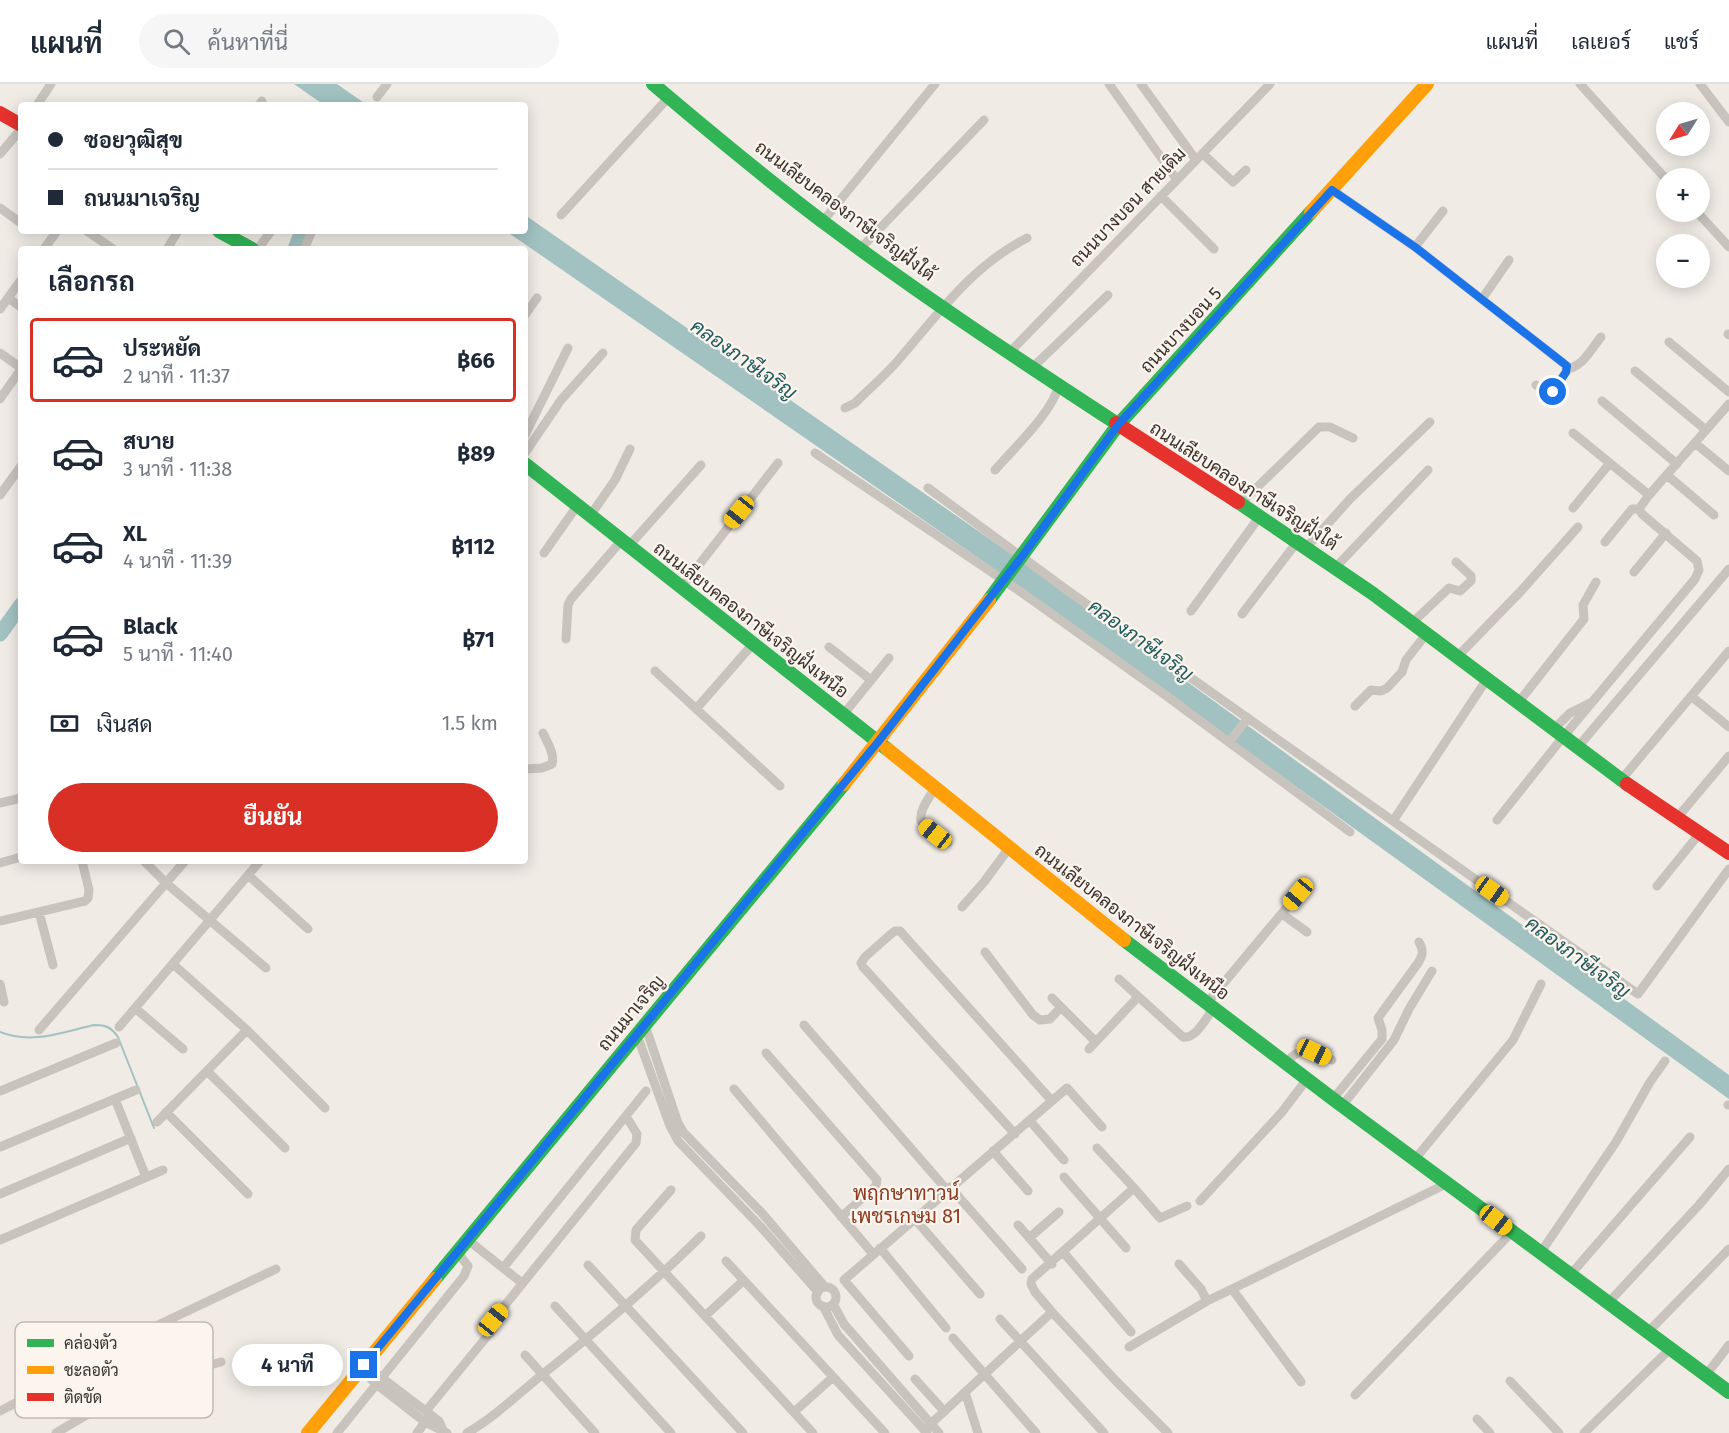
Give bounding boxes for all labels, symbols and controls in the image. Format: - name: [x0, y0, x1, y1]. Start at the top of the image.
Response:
- search box: [139, 14, 559, 68]
- icon: search: [160, 25, 193, 58]
- text: แผนที่: [30, 27, 103, 60]
- text: ค้นหาที่นี่: [208, 29, 288, 56]
- text: แผนที่: [1486, 29, 1538, 55]
- text: เลเยอร์: [1571, 29, 1631, 55]
- text: แชร์: [1664, 29, 1699, 55]
- north arrow: [1656, 102, 1710, 156]
- map controls: [1656, 102, 1710, 288]
- text: ซอยวุฒิสุข: [84, 127, 183, 154]
- street label: ถนนเลียบคลองภาษีเจริญฝั่งใต้: [751, 133, 943, 286]
- street label: ถนนบางบอน สายเดิม: [1066, 143, 1190, 271]
- button: +: [1656, 168, 1710, 222]
- text: ถนนมาเจริญ: [84, 185, 200, 212]
- button: −: [1656, 234, 1710, 288]
- text: เลือกรถ: [48, 266, 135, 298]
- street label: ถนนบางบอน 5: [1136, 283, 1226, 377]
- water label: คลองภาษีเจริญ: [686, 313, 802, 405]
- icon: car: [51, 333, 105, 387]
- text: ประหยัด: [123, 335, 201, 362]
- text: ฿66: [457, 347, 495, 374]
- text: 2 นาที · 11:37: [123, 364, 230, 388]
- route start: [1539, 378, 1566, 405]
- street label: ถนนเลียบคลองภาษีเจริญฝั่งใต้: [1146, 413, 1345, 555]
- icon: car: [51, 426, 105, 480]
- text: สบาย: [123, 428, 175, 455]
- text: ฿89: [457, 440, 495, 467]
- text: 3 นาที · 11:38: [123, 457, 232, 481]
- car: [721, 492, 757, 532]
- icon: car: [51, 519, 105, 573]
- text: XL: [123, 520, 147, 547]
- text: ฿112: [451, 533, 495, 560]
- street label: ถนนเลียบคลองภาษีเจริญฝั่งเหนือ: [649, 534, 855, 703]
- text: 4 นาที · 11:39: [123, 549, 232, 573]
- water label: คลองภาษีเจริญ: [1084, 593, 1199, 686]
- icon: car: [51, 612, 105, 666]
- text: Black: [123, 613, 178, 640]
- text: ฿71: [462, 626, 495, 653]
- text: 5 นาที · 11:40: [123, 642, 233, 666]
- icon: cash: [48, 707, 81, 740]
- text: เงินสด: [96, 711, 153, 738]
- text: 1.5 km: [442, 711, 498, 735]
- button: ยืนยัน: [48, 783, 498, 852]
- car: [915, 816, 955, 852]
- street label: ถนนเลียบคลองภาษีเจริญฝั่งเหนือ: [1030, 836, 1236, 1005]
- car: [1472, 873, 1512, 909]
- car: [1280, 874, 1316, 914]
- water label: คลองภาษีเจริญ: [1521, 910, 1636, 1003]
- street label: ถนนมาเจริญ: [593, 971, 669, 1055]
- car: [1294, 1036, 1334, 1068]
- district label: พฤกษาทาวน์ เพชรเกษม 81: [851, 1179, 961, 1228]
- car: [1476, 1202, 1516, 1238]
- car: [475, 1300, 511, 1340]
- legend: [15, 1322, 213, 1418]
- text: คล่องตัว: [64, 1333, 118, 1353]
- callout: 4 นาที: [232, 1344, 343, 1386]
- route end: [350, 1351, 377, 1378]
- text: 4 นาที: [261, 1353, 314, 1377]
- text: ชะลอตัว: [64, 1360, 119, 1380]
- text: ติดขัด: [64, 1387, 102, 1407]

